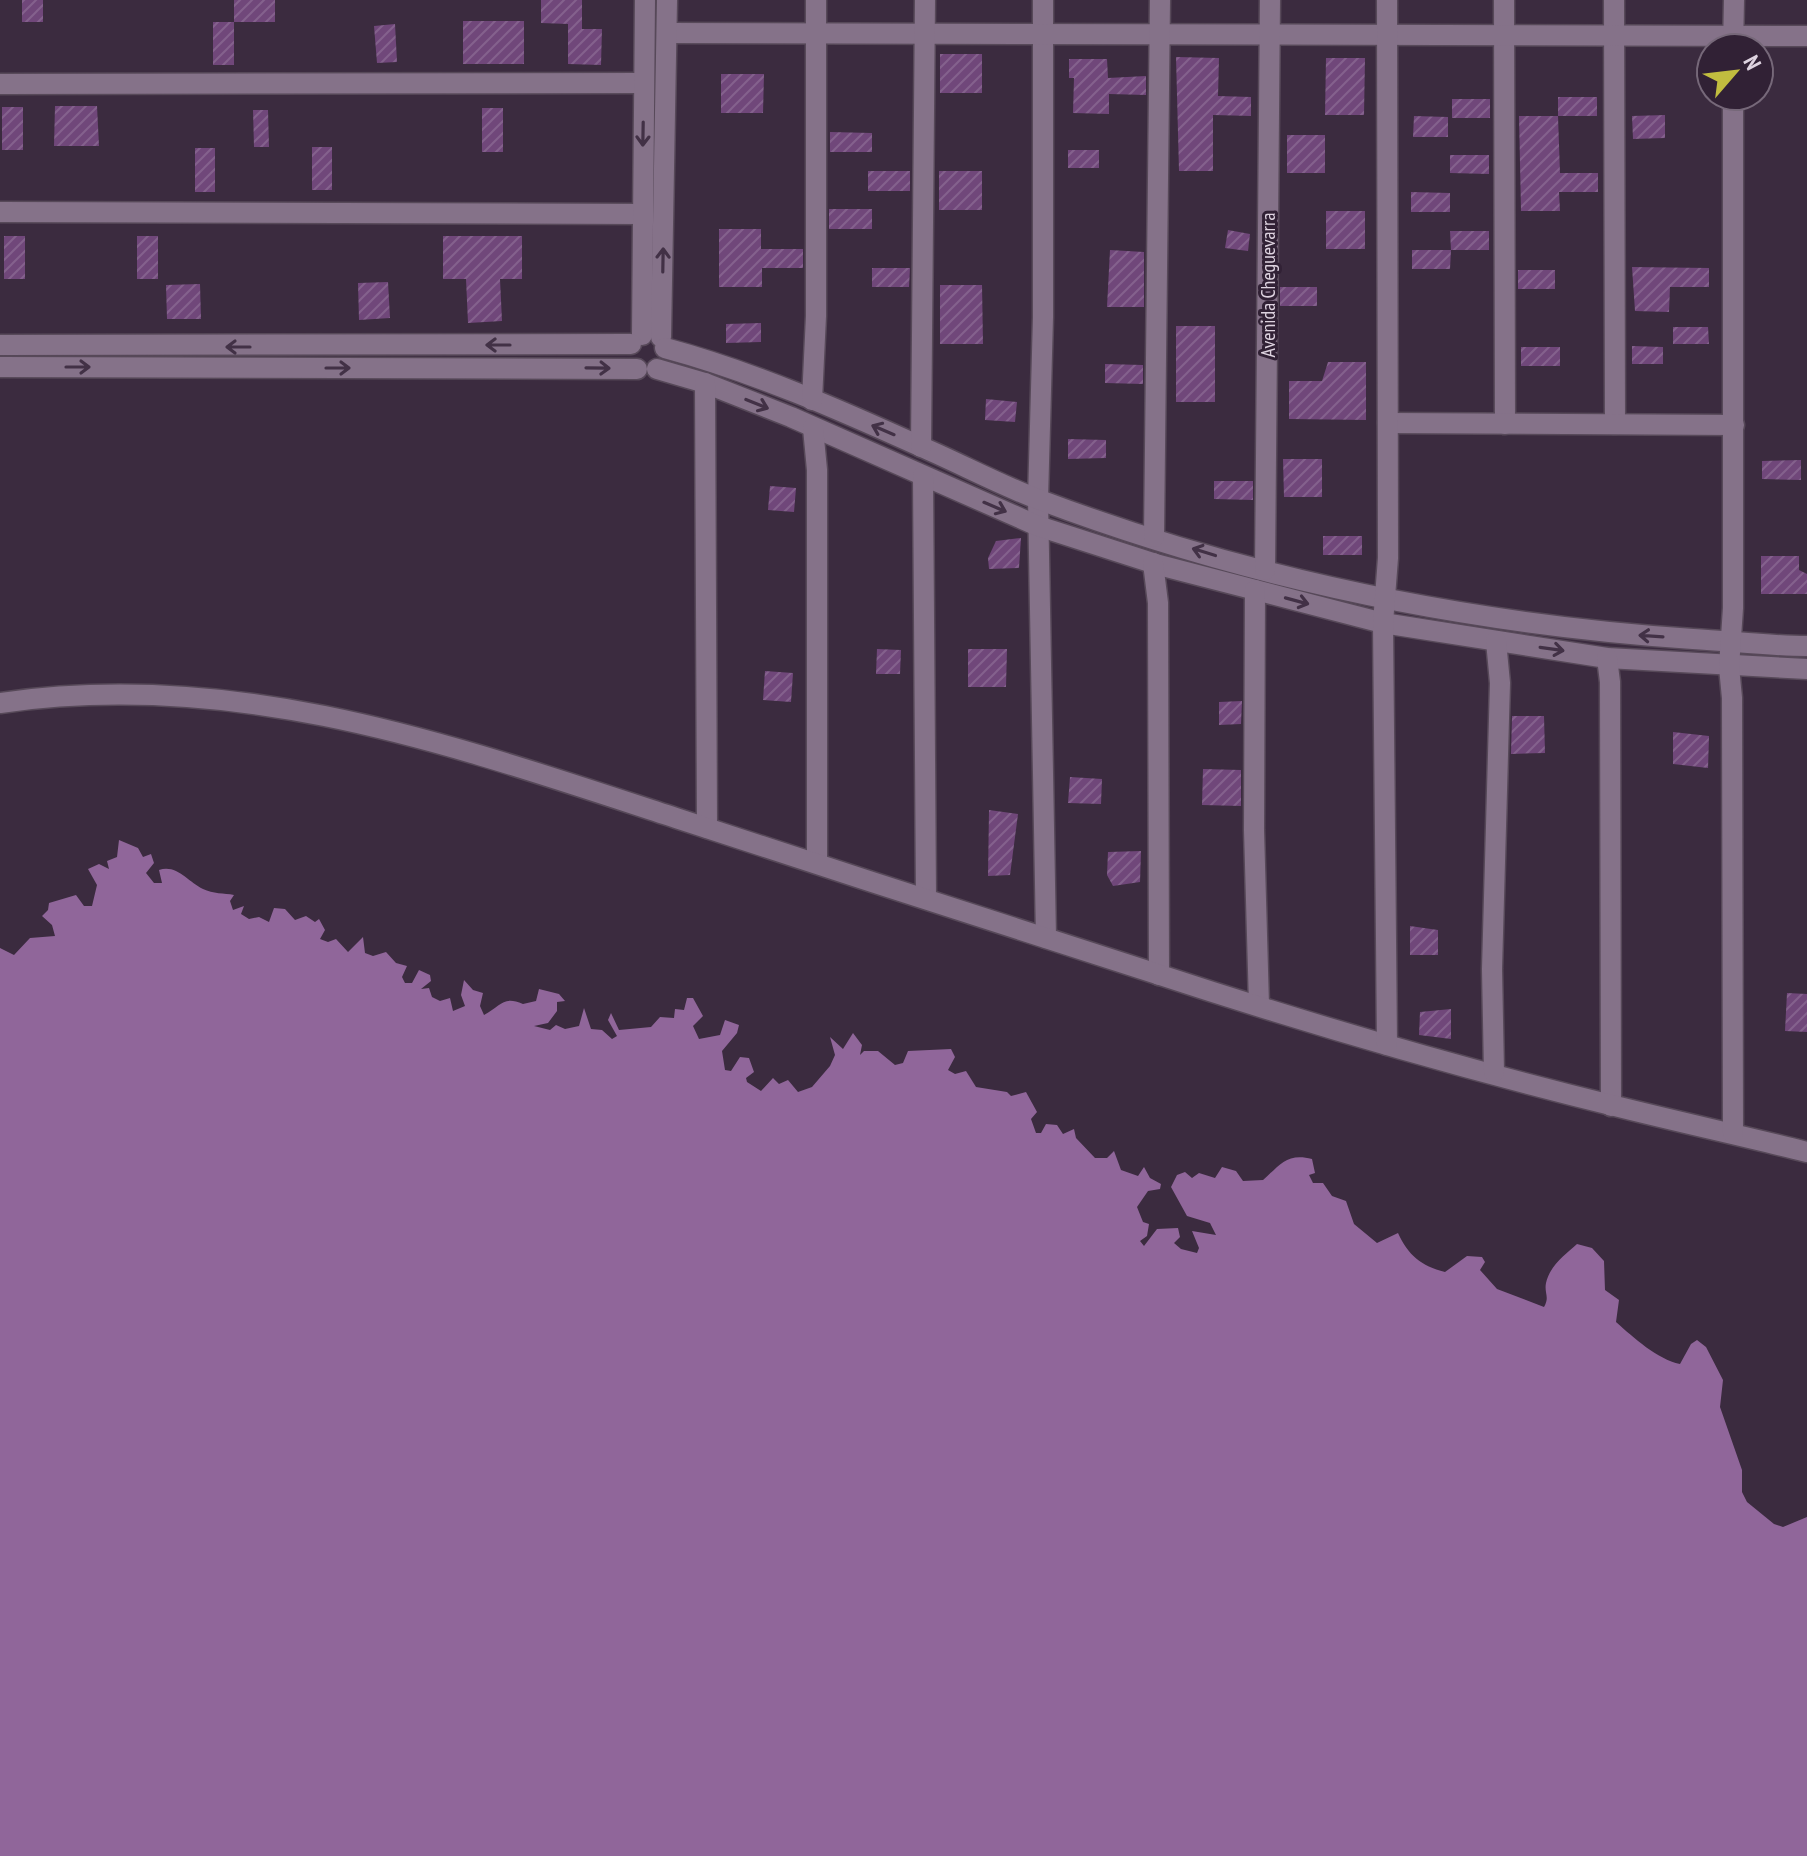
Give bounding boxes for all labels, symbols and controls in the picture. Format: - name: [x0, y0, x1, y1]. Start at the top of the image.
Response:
- north arrow: [1695, 32, 1775, 112]
- text: N: [1738, 51, 1768, 74]
- one-way arrow: [636, 120, 651, 147]
- street label: Avenida Cheguevarra: [1255, 213, 1281, 357]
- one-way arrow: [656, 247, 671, 274]
- one-way arrow: [485, 338, 512, 353]
- one-way arrow: [225, 339, 252, 354]
- one-way arrow: [64, 359, 91, 375]
- one-way arrow: [324, 360, 351, 376]
- one-way arrow: [584, 360, 611, 375]
- one-way arrow: [744, 398, 769, 412]
- one-way arrow: [871, 422, 896, 437]
- one-way arrow: [982, 501, 1007, 516]
- one-way arrow: [1192, 544, 1218, 559]
- one-way arrow: [1283, 594, 1309, 609]
- one-way arrow: [1638, 628, 1665, 643]
- one-way arrow: [1539, 642, 1564, 657]

